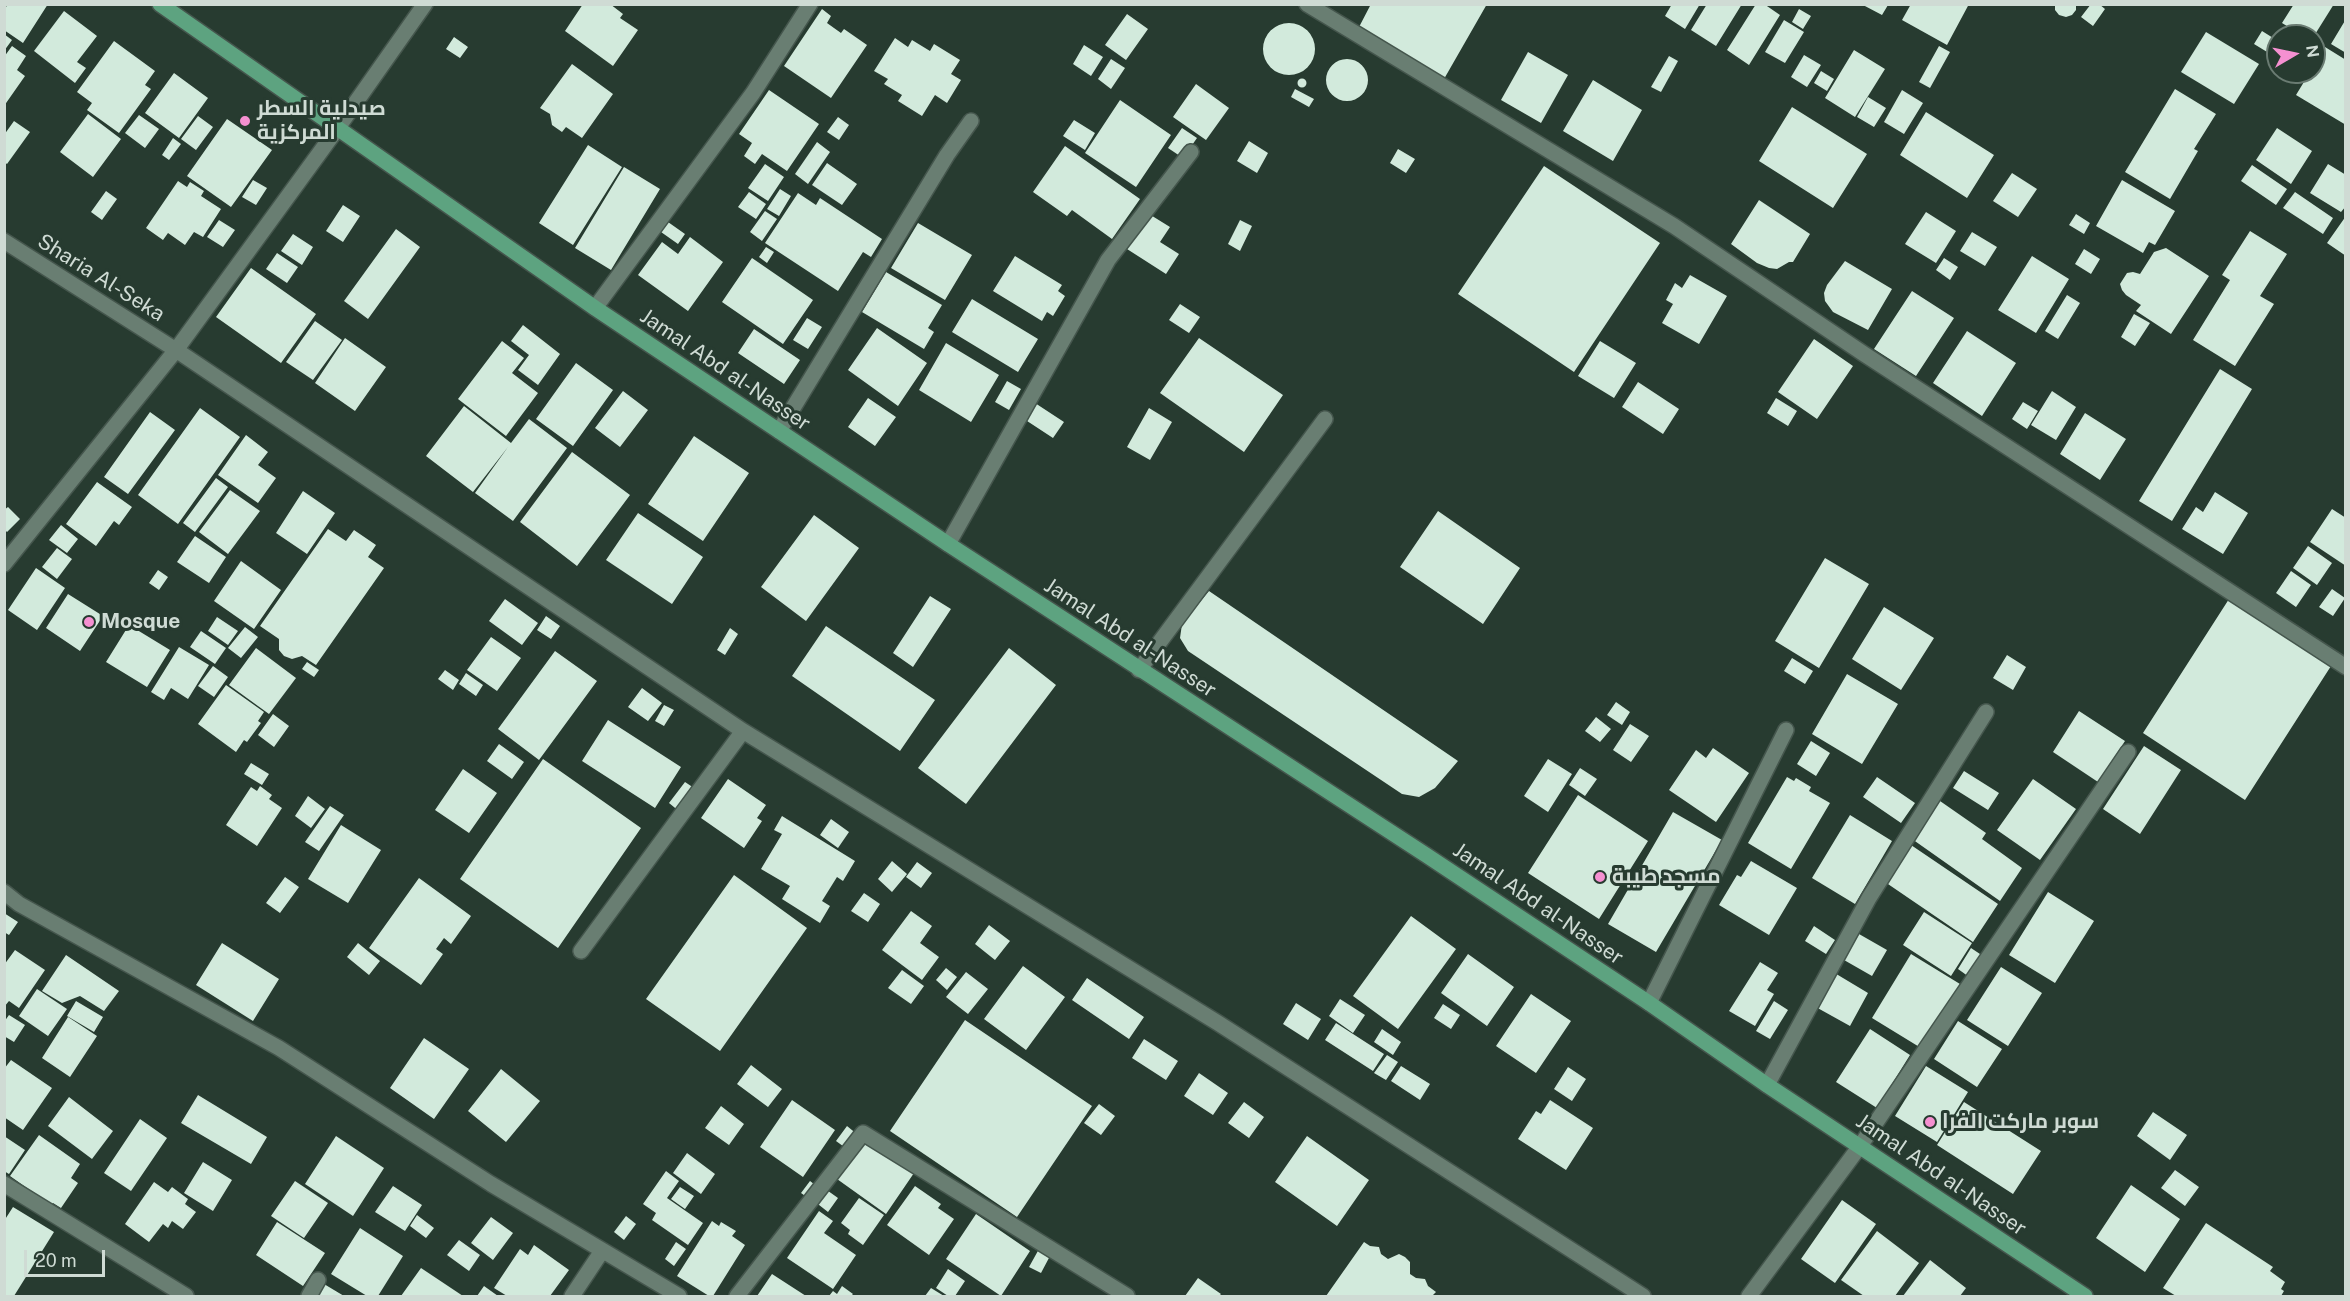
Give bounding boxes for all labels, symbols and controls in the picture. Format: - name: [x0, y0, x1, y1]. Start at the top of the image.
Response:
- north arrow: [2266, 24, 2326, 84]
- text: N: [2302, 44, 2323, 59]
- place label: صيدلية السطر المركزية: [257, 96, 386, 146]
- marker: صيدلية السطر المركزية: [238, 114, 252, 128]
- street label: Sharia Al-Seka: [33, 229, 169, 327]
- street label: Jamal Abd al-Nasser: [635, 304, 815, 436]
- street label: Jamal Abd al-Nasser: [1039, 573, 1221, 703]
- place label: Mosque: [101, 609, 180, 635]
- marker: Mosque: [82, 615, 96, 629]
- street label: Jamal Abd al-Nasser: [1448, 838, 1628, 970]
- place label: مسجد طيبة: [1612, 864, 1721, 890]
- marker: مسجد طيبة: [1593, 870, 1607, 884]
- street label: Jamal Abd al-Nasser: [1851, 1109, 2031, 1241]
- place label: سوبر ماركت الفرا: [1942, 1109, 2099, 1135]
- marker: سوبر ماركت الفرا: [1923, 1115, 1937, 1129]
- scale bar: [27, 1238, 108, 1276]
- text: 20 m: [35, 1250, 77, 1271]

